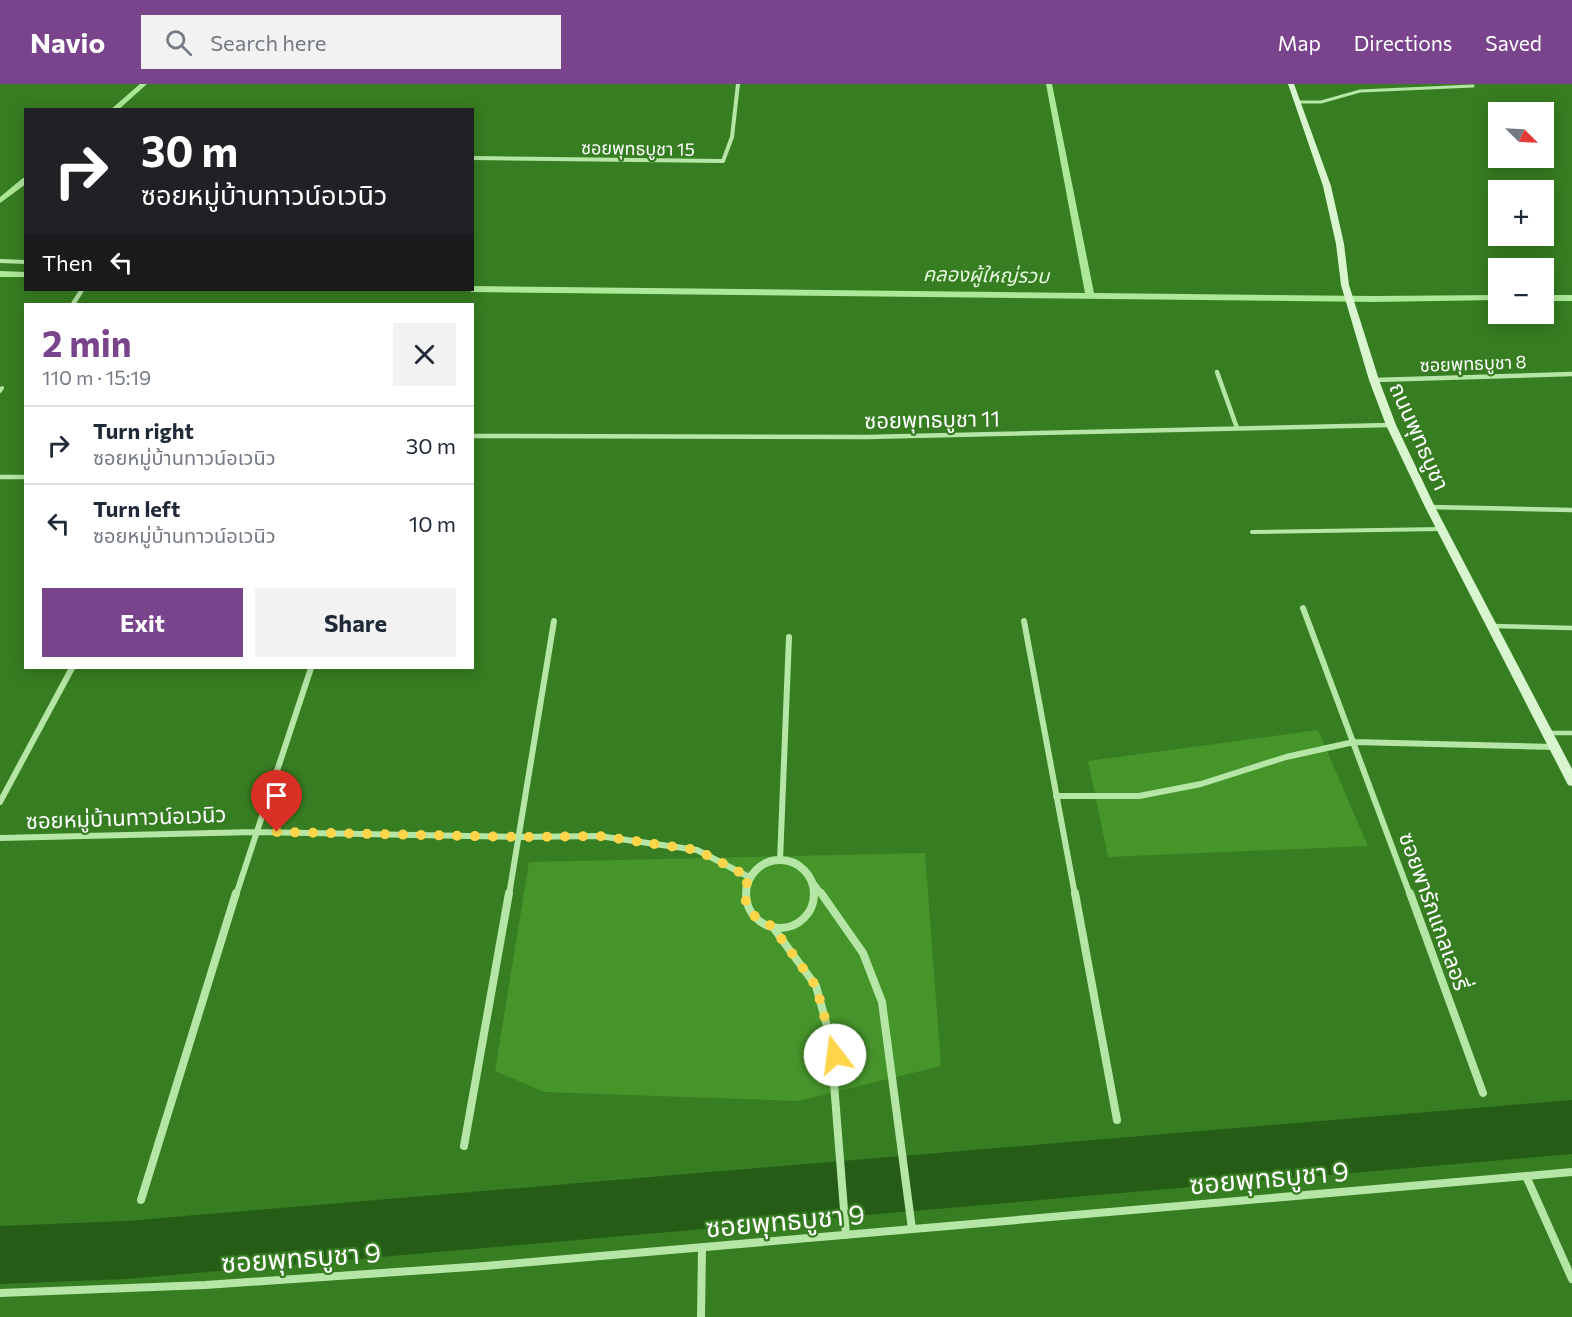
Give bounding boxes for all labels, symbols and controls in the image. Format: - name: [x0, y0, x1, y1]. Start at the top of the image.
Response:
- search box: [141, 15, 561, 69]
- text: Navio: [30, 25, 105, 59]
- icon: search: [162, 26, 195, 59]
- text: Search here: [210, 29, 326, 56]
- text: Map: [1278, 30, 1321, 55]
- text: Directions: [1354, 30, 1452, 55]
- text: Saved: [1485, 30, 1542, 55]
- north arrow: [1488, 102, 1554, 168]
- map controls: [1488, 102, 1554, 324]
- text: 30 m: [141, 124, 238, 176]
- icon: right: [42, 132, 120, 210]
- street label: ซอยพุทธบูชา 15: [581, 136, 695, 162]
- text: ซอยหมู่บ้านทาวน์อเวนิว: [141, 178, 387, 211]
- button: +: [1488, 180, 1554, 246]
- icon: left: [105, 246, 138, 279]
- text: Then: [42, 249, 93, 276]
- button: −: [1488, 258, 1554, 324]
- water label: คลองผู้ใหญ่รวบ: [923, 261, 1051, 289]
- text: 2 min: [42, 320, 132, 364]
- button: close: [393, 323, 456, 386]
- street label: ซอยพุทธบูชา 8: [1419, 350, 1527, 378]
- text: 110 m · 15:19: [42, 365, 151, 389]
- street label: ถนนพุทธบูชา: [1383, 378, 1456, 495]
- street label: ซอยพุทธบูชา 11: [864, 404, 1000, 435]
- text: Turn right: [93, 417, 194, 444]
- icon: right: [42, 429, 75, 462]
- text: 30 m: [406, 432, 456, 459]
- text: ซอยหมู่บ้านทาวน์อเวนิว: [93, 445, 275, 469]
- text: Turn left: [93, 495, 180, 522]
- icon: left: [42, 507, 75, 540]
- text: 10 m: [409, 510, 456, 537]
- text: ซอยหมู่บ้านทาวน์อเวนิว: [93, 523, 275, 547]
- button: Exit: [42, 588, 243, 657]
- button: Share: [255, 588, 456, 657]
- pin: [251, 770, 302, 832]
- icon: arrive: [260, 779, 293, 812]
- street label: ซอยหมู่บ้านทาวน์อเวนิว: [25, 800, 227, 835]
- street label: ซอยพารักแกลเลอรี่: [1394, 828, 1477, 994]
- position arrow: [803, 1023, 867, 1087]
- street label: ซอยพุทธบูชา 9: [1188, 1154, 1350, 1201]
- street label: ซอยพุทธบูชา 9: [704, 1197, 866, 1244]
- street label: ซอยพุทธบูชา 9: [220, 1235, 382, 1280]

